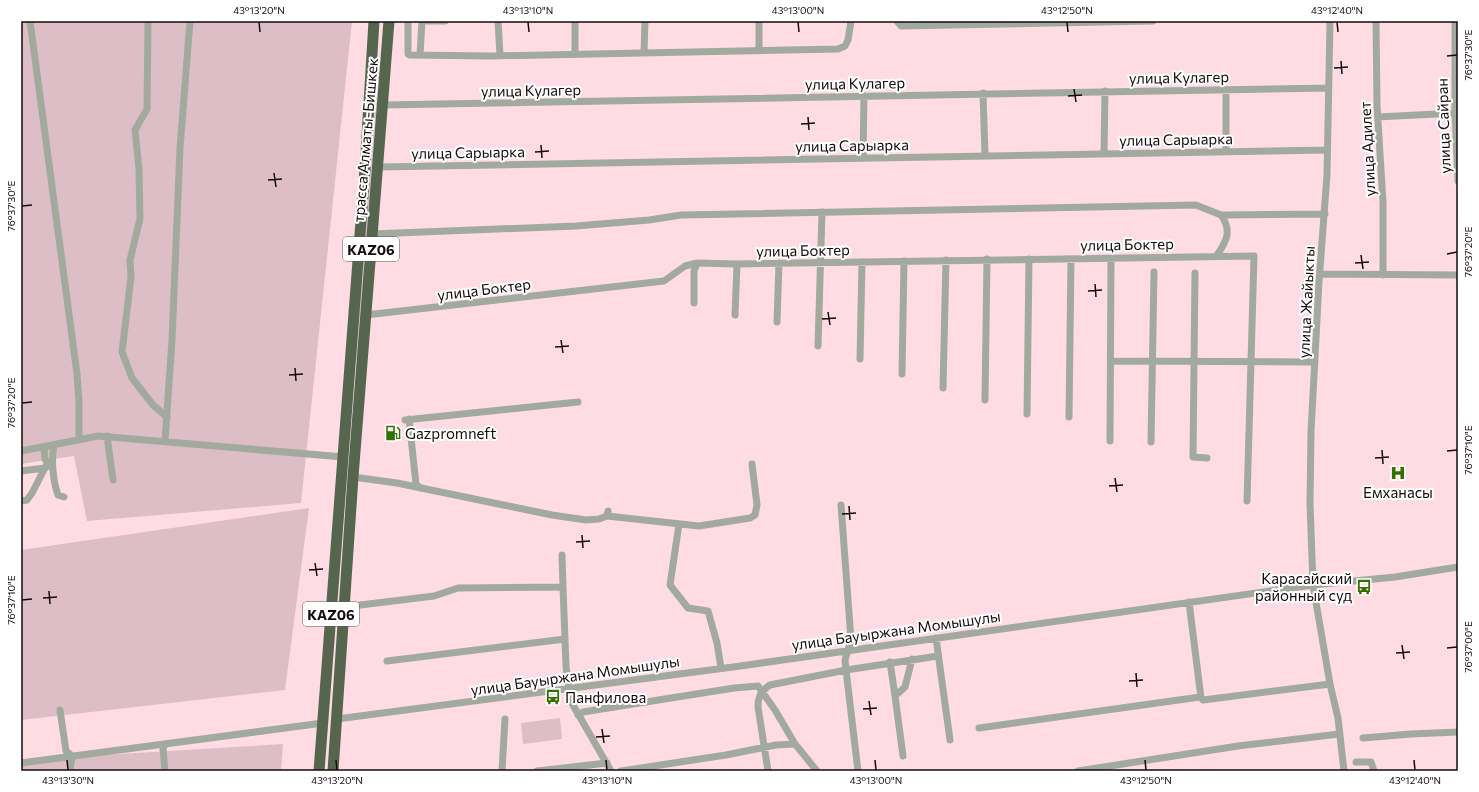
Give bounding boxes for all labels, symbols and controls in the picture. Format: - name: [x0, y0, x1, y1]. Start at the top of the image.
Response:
- text: 43°13'20"N: [233, 4, 285, 16]
- text: 43°13'10"N: [503, 4, 553, 16]
- text: 43°13'00"N: [772, 4, 824, 16]
- text: 43°12'50"N: [1041, 4, 1093, 16]
- text: 43°12'40"N: [1311, 4, 1363, 16]
- text: 76°37'30"E: [1462, 30, 1474, 80]
- street label: трасса Алматы-Бишкек: [349, 57, 381, 223]
- street label: улица Кулагер: [1129, 67, 1229, 87]
- street label: улица Кулагер: [805, 73, 905, 93]
- street label: улица Сайран: [1432, 78, 1454, 174]
- street label: улица Кулагер: [481, 80, 581, 100]
- street label: улица Адилет: [1356, 101, 1378, 197]
- street label: улица Сарыарка: [1119, 129, 1233, 149]
- street label: улица Сарыарка: [795, 135, 909, 155]
- street label: улица Сарыарка: [411, 142, 525, 162]
- text: 76°37'30"E: [5, 181, 17, 231]
- text: 76°37'20"E: [1462, 227, 1474, 277]
- street label: улица Боктер: [1080, 234, 1174, 254]
- road number: KАZ06: [343, 237, 399, 261]
- street label: улица Боктер: [756, 240, 850, 260]
- street label: улица Жайыкты: [1294, 245, 1318, 359]
- street label: улица Боктер: [436, 274, 532, 304]
- text: 76°37'20"E: [5, 378, 17, 428]
- fuel station icon: Gazpromneft: [384, 424, 402, 442]
- place label: Gazpromneft: [405, 424, 496, 442]
- text: 76°37'10"E: [1462, 425, 1474, 475]
- hospital icon: Емханасы: [1389, 464, 1407, 482]
- place label: Емханасы: [1363, 483, 1433, 501]
- place label: Карасайский районный суд: [1255, 569, 1352, 604]
- text: 76°37'10"E: [5, 575, 17, 625]
- bus stop icon: Карасайский районный суд: [1355, 578, 1373, 596]
- road number: KАZ06: [303, 602, 359, 626]
- street label: улица Бауыржана Момышулы: [790, 606, 1002, 654]
- text: 76°37'00"E: [1462, 621, 1474, 673]
- street label: улица Бауыржана Момышулы: [469, 651, 681, 699]
- bus stop icon: Панфилова: [544, 688, 562, 706]
- place label: Панфилова: [565, 688, 646, 706]
- text: 43°13'30"N: [42, 774, 94, 786]
- text: 43°13'20"N: [311, 774, 363, 786]
- text: 43°13'10"N: [582, 774, 632, 786]
- text: 43°13'00"N: [850, 774, 902, 786]
- text: 43°12'50"N: [1120, 774, 1172, 786]
- text: 43°12'40"N: [1389, 774, 1441, 786]

